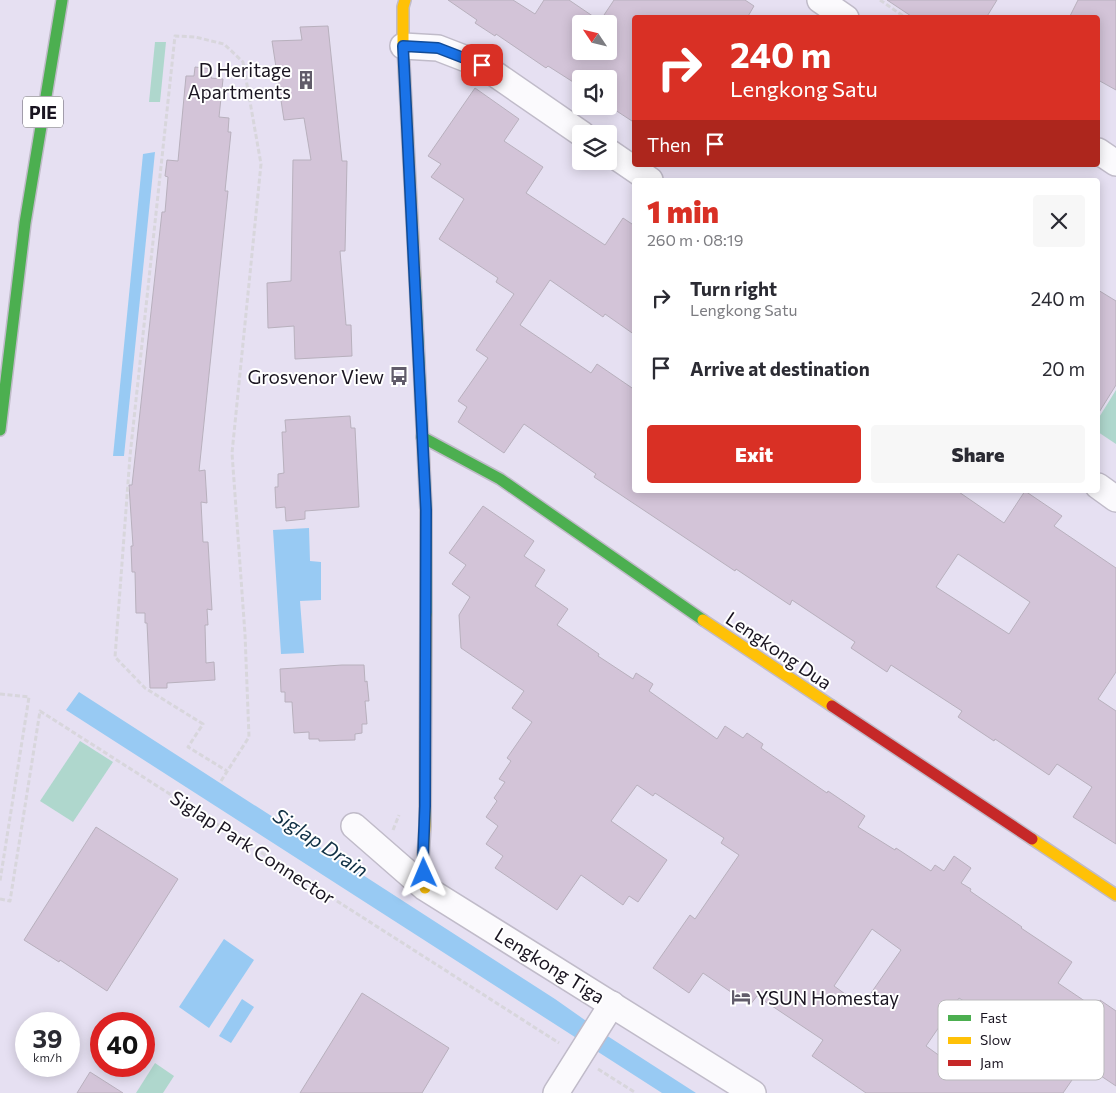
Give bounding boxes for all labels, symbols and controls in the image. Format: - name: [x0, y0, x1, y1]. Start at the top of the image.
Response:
- north arrow: [572, 15, 618, 60]
- map controls: [572, 15, 617, 170]
- text: 240 m: [730, 32, 831, 75]
- icon: right: [647, 35, 712, 100]
- pin: [461, 44, 503, 86]
- icon: arrive: [468, 51, 496, 79]
- place label: D Heritage Apartments: [187, 58, 291, 103]
- building icon: D Heritage Apartments: [295, 69, 317, 91]
- button: sound: [572, 70, 617, 115]
- text: Lengkong Satu: [730, 75, 878, 102]
- road number: PIE: [23, 96, 63, 128]
- button: layers: [572, 125, 617, 170]
- icon: arrive: [701, 130, 729, 158]
- text: Then: [647, 133, 691, 156]
- text: 1 min: [647, 192, 719, 229]
- button: close: [1033, 195, 1085, 247]
- text: 260 m · 08:19: [647, 230, 743, 249]
- text: Turn right: [690, 277, 777, 300]
- icon: right: [647, 284, 675, 312]
- text: 240 m: [1031, 287, 1085, 310]
- text: Lengkong Satu: [690, 300, 797, 319]
- icon: arrive: [647, 354, 675, 382]
- text: Arrive at destination: [690, 357, 870, 380]
- text: 20 m: [1042, 357, 1085, 380]
- place label: Grosvenor View: [247, 365, 384, 388]
- bus stop icon: Grosvenor View: [388, 365, 410, 387]
- button: Exit: [647, 425, 861, 483]
- button: Share: [871, 425, 1085, 483]
- street label: Lengkong Dua: [722, 606, 836, 694]
- street label: Siglap Park Connector: [166, 785, 340, 909]
- water label: Siglap Drain: [269, 802, 373, 882]
- position arrow: [397, 846, 449, 898]
- street label: Lengkong Tiga: [491, 922, 609, 1008]
- hotel icon: YSUN Homestay: [730, 986, 752, 1008]
- place label: YSUN Homestay: [756, 986, 899, 1009]
- legend: [938, 1000, 1104, 1080]
- text: Fast: [980, 1009, 1007, 1026]
- speed limit sign: 40: [90, 1012, 155, 1077]
- text: 39: [33, 1023, 63, 1053]
- text: Slow: [980, 1031, 1011, 1048]
- text: km/h: [33, 1050, 62, 1064]
- text: Jam: [980, 1054, 1004, 1071]

